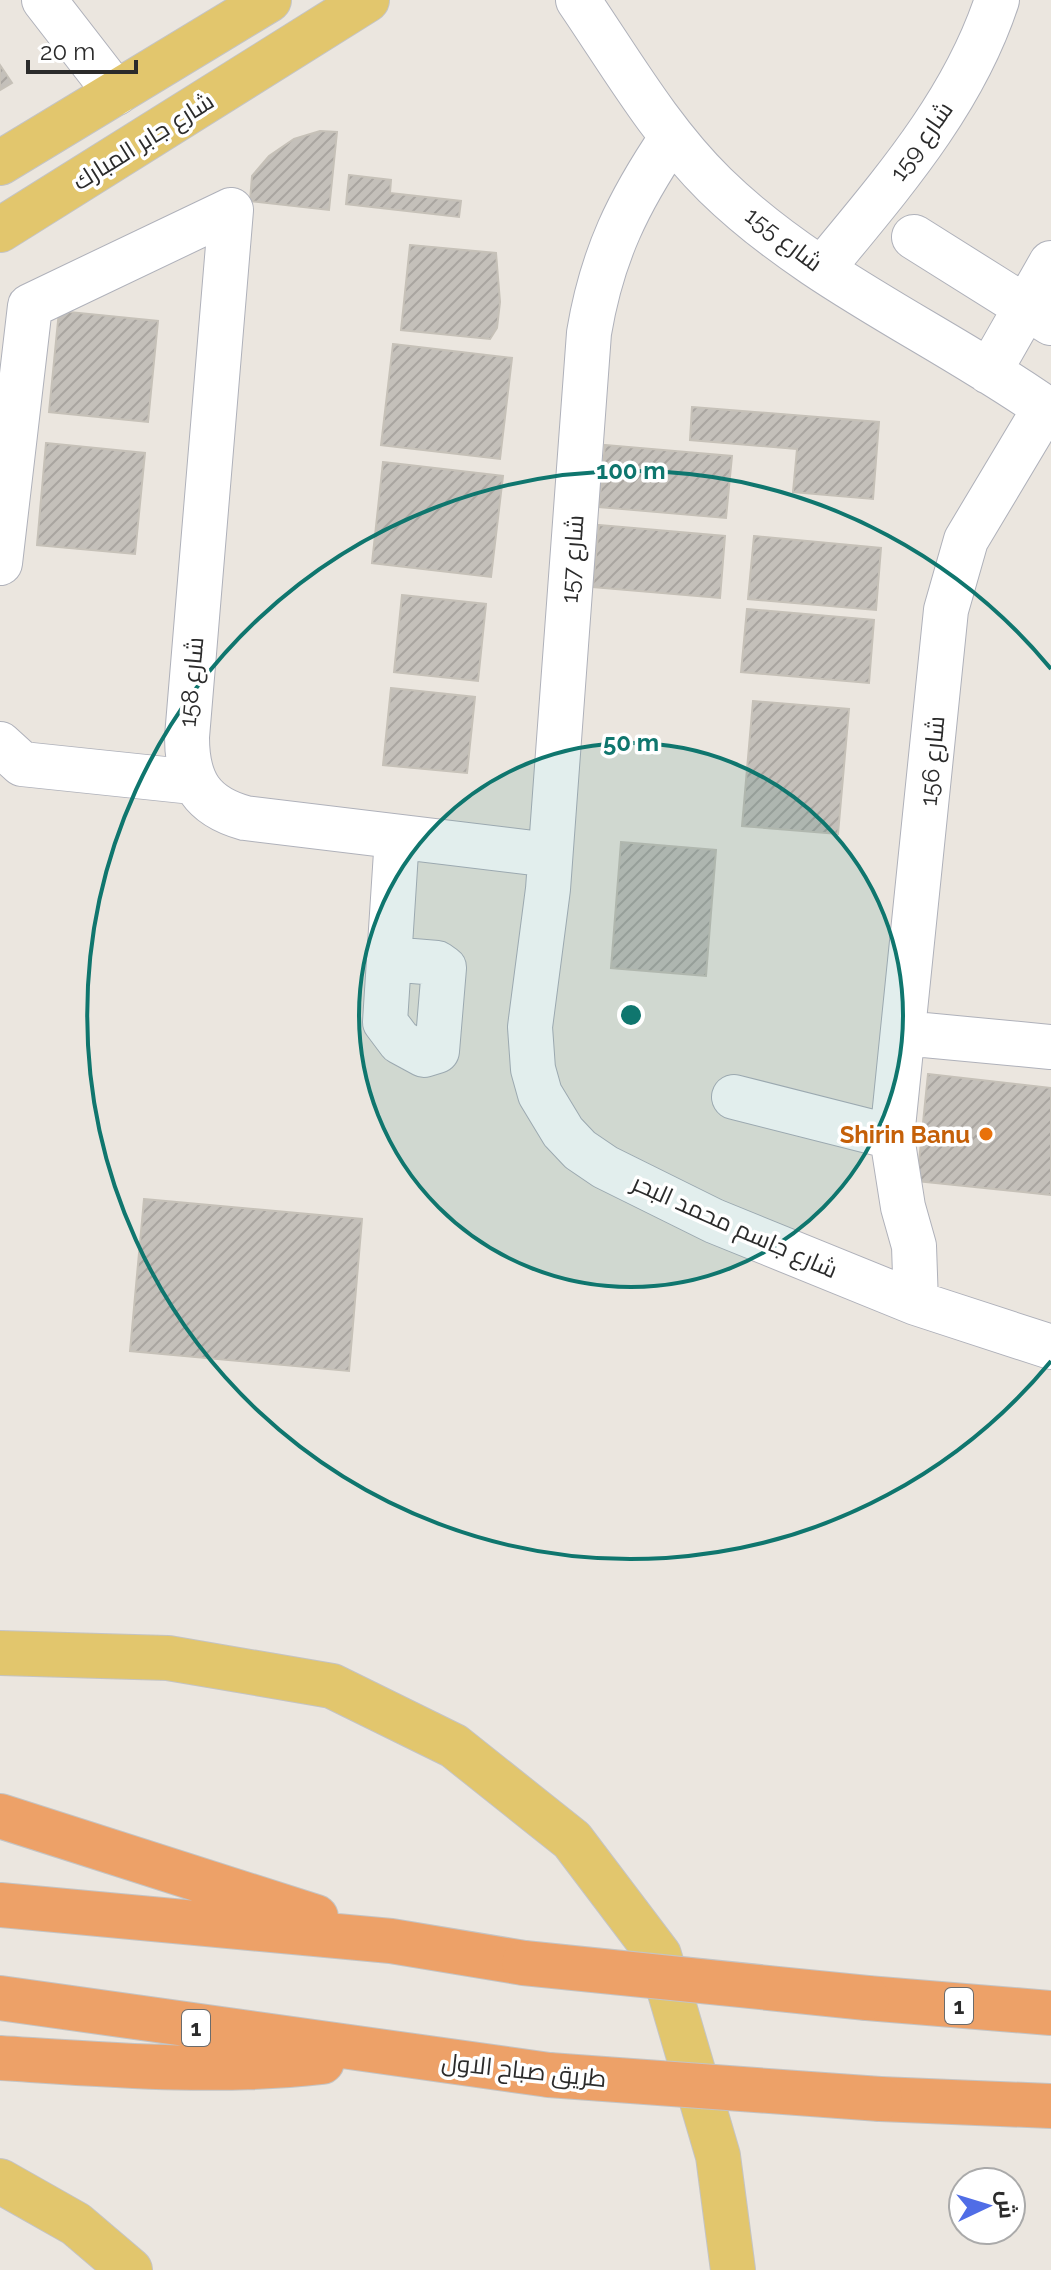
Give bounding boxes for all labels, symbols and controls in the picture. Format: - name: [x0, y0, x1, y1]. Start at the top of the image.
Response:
- scale bar: [28, 24, 136, 74]
- text: 20 m: [40, 37, 95, 66]
- street label: شارع جابر المبارك: [67, 86, 220, 198]
- street label: شارع 159: [883, 96, 960, 187]
- street label: شارع 155: [739, 201, 828, 279]
- text: 100 m: [596, 456, 666, 485]
- street label: شارع 157: [554, 514, 592, 604]
- street label: شارع 158: [173, 636, 211, 728]
- street label: شارع 156: [914, 715, 952, 807]
- text: 50 m: [603, 728, 659, 757]
- centre of rings: [617, 1001, 645, 1029]
- place label: Shirin Banu: [840, 1120, 970, 1149]
- marker: Shirin Banu: [977, 1125, 995, 1143]
- street label: شارع جاسم محمد البحر: [625, 1167, 842, 1286]
- road number: 1: [945, 1988, 973, 2024]
- road number: 1: [182, 2010, 210, 2046]
- street label: طريق صباح الاول: [440, 2047, 608, 2095]
- north arrow: [947, 2166, 1027, 2246]
- text: ش: [992, 2190, 1021, 2220]

